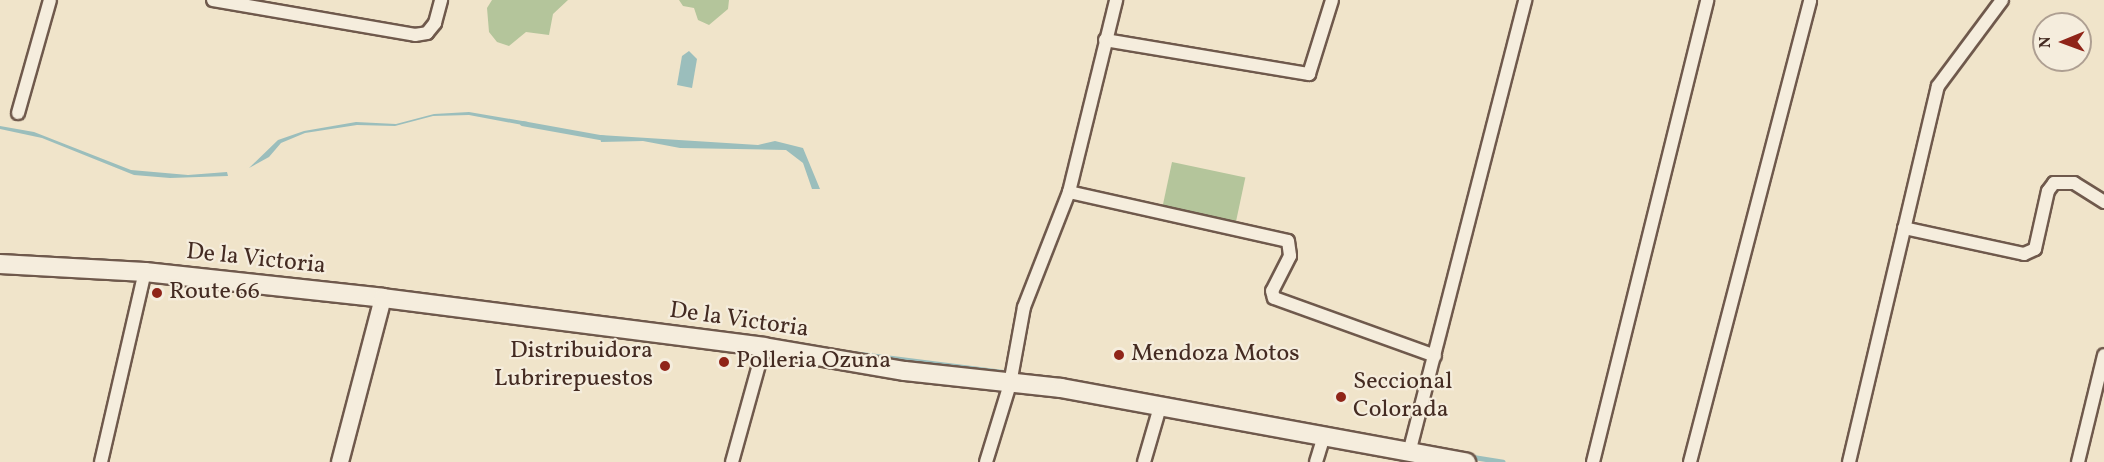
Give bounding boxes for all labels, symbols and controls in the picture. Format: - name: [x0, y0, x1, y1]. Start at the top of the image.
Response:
- north arrow: [2032, 12, 2092, 72]
- text: N: [2035, 36, 2057, 48]
- street label: De la Victoria: [184, 238, 328, 282]
- place label: Route 66: [169, 279, 260, 307]
- marker: Route 66: [150, 286, 164, 300]
- street label: De la Victoria: [667, 297, 811, 345]
- place label: Distribuidora Lubrirepuestos: [494, 338, 653, 394]
- place label: Mendoza Motos: [1131, 341, 1300, 369]
- place label: Polleria Ozuna: [736, 348, 891, 376]
- marker: Mendoza Motos: [1112, 348, 1126, 362]
- marker: Polleria Ozuna: [717, 355, 731, 369]
- marker: Distribuidora Lubrirepuestos: [658, 359, 672, 373]
- place label: Seccional Colorada: [1353, 369, 1453, 425]
- marker: Seccional Colorada: [1334, 390, 1348, 404]

